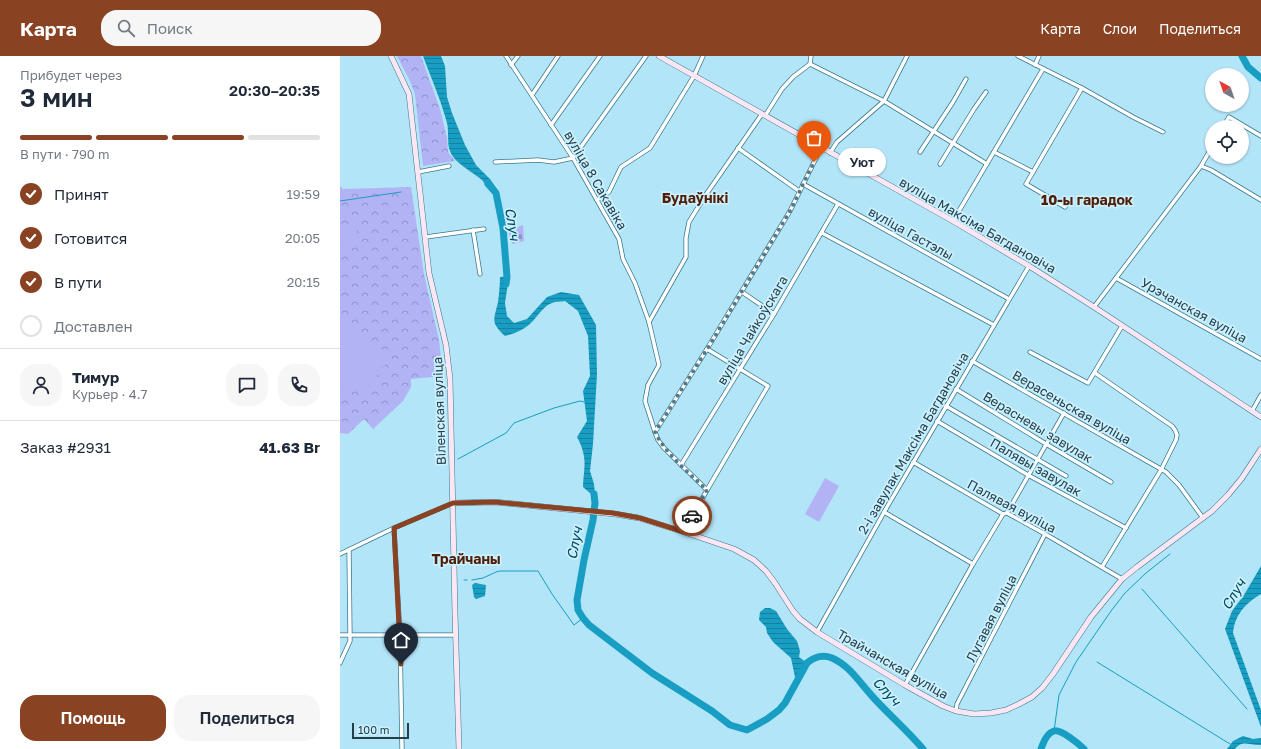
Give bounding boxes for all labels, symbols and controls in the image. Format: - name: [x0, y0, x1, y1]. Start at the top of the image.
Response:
- search box: [101, 10, 381, 46]
- text: Карта: [20, 17, 77, 40]
- icon: search: [115, 17, 137, 39]
- text: Поиск: [147, 19, 193, 37]
- text: Карта: [1040, 20, 1081, 37]
- text: Слои: [1103, 20, 1137, 37]
- text: Поделиться: [1159, 20, 1241, 37]
- text: Прибудет через: [20, 67, 122, 83]
- north arrow: [1205, 68, 1249, 112]
- map controls: [1205, 68, 1249, 164]
- text: 20:30–20:35: [229, 81, 320, 99]
- text: 3 мин: [20, 82, 93, 113]
- button: locate: [1205, 120, 1249, 164]
- pin: [797, 121, 831, 162]
- icon: bag: [803, 127, 825, 149]
- street label: вуліца 8 Сакавіка: [561, 128, 631, 232]
- text: В пути · 790 m: [20, 146, 110, 162]
- callout: Уют: [838, 148, 886, 176]
- text: Уют: [850, 154, 875, 170]
- street label: вуліца Максіма Багдановіча: [897, 174, 1059, 276]
- icon: check: [20, 183, 42, 205]
- text: Принят: [54, 185, 109, 203]
- text: 19:59: [287, 186, 320, 202]
- district label: Будаўнікі: [662, 189, 729, 206]
- district label: 10-ы гарадок: [1041, 191, 1133, 208]
- street label: вуліца Гастэлы: [866, 203, 956, 263]
- water label: Случ: [502, 206, 524, 243]
- icon: check: [20, 227, 42, 249]
- text: Готовится: [54, 229, 127, 247]
- text: 20:05: [285, 230, 320, 246]
- icon: check: [20, 271, 42, 293]
- street label: вуліца Чайкоўскага: [713, 272, 791, 388]
- text: В пути: [54, 273, 102, 291]
- text: 20:15: [287, 274, 320, 290]
- street label: Урэчанская вуліца: [1138, 274, 1250, 346]
- text: Доставлен: [54, 317, 133, 335]
- street label: 2-і завулак Максіма Багдановіча: [854, 349, 972, 537]
- street label: Віленская вуліца: [429, 357, 449, 465]
- button: person: [20, 364, 62, 406]
- button: chat: [226, 364, 268, 406]
- button: phone: [278, 364, 320, 406]
- street label: Верасеньская вуліца: [1010, 367, 1134, 447]
- text: Тимур: [72, 368, 119, 386]
- text: Курьер · 4.7: [72, 386, 147, 402]
- street label: Верасневы завулак: [980, 388, 1096, 466]
- street label: Палявы завулак: [987, 434, 1085, 500]
- text: Заказ #2931: [20, 438, 111, 456]
- text: 41.63 Br: [259, 438, 320, 456]
- street label: Палявая вуліца: [965, 476, 1059, 536]
- courier: [672, 496, 712, 536]
- icon: car: [681, 505, 703, 527]
- water label: Случ: [563, 524, 586, 561]
- district label: Трайчаны: [431, 550, 501, 567]
- street label: Лугавая вуліца: [962, 572, 1020, 664]
- water label: Случ: [1217, 574, 1249, 613]
- pin: [384, 623, 418, 664]
- street label: Трайчанская вуліца: [835, 626, 951, 702]
- icon: home: [390, 629, 412, 651]
- water label: Случ: [870, 673, 905, 710]
- button: Помощь: [20, 695, 166, 741]
- button: Поделиться: [174, 695, 320, 741]
- scale bar: [352, 721, 409, 740]
- text: 100 m: [358, 723, 389, 736]

